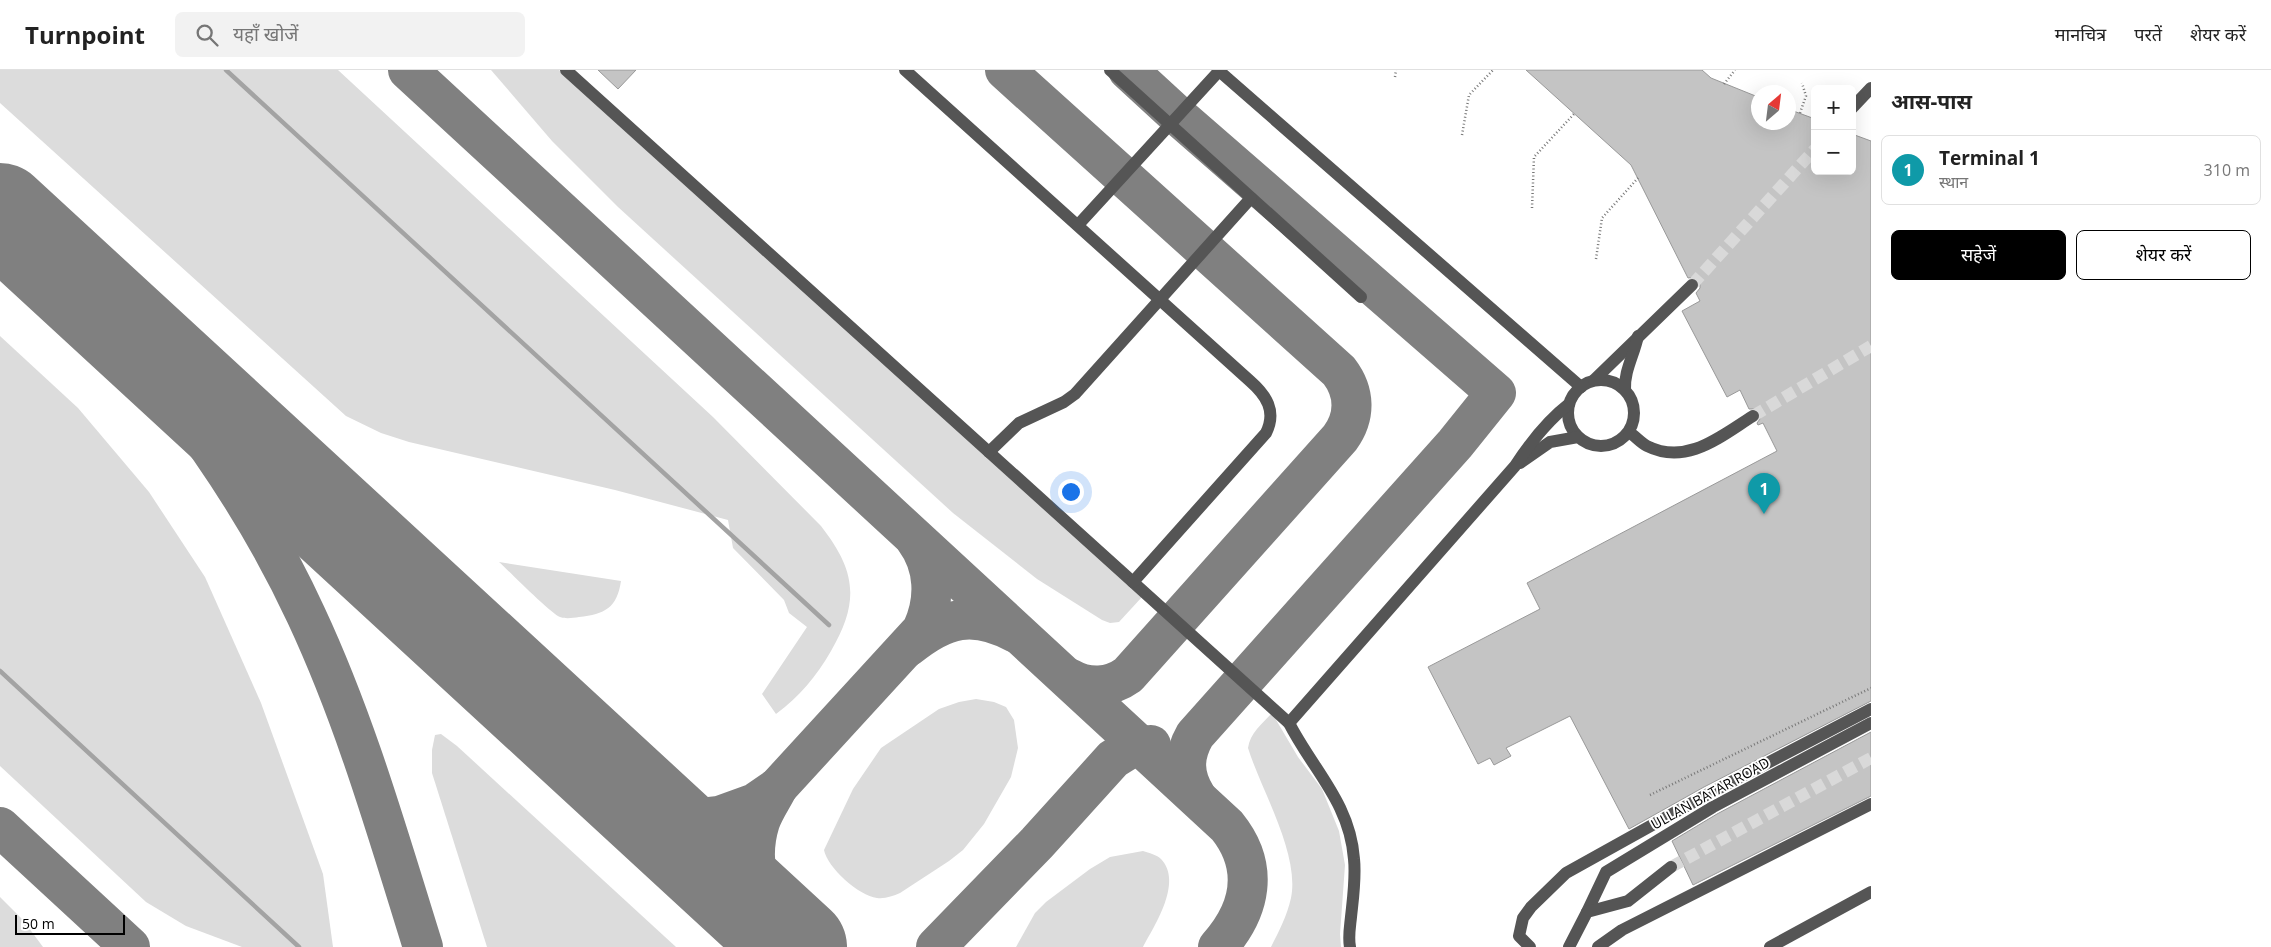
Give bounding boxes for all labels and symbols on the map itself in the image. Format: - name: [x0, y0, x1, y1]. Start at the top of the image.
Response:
- north arrow: [1751, 85, 1796, 130]
- pin: 1: [1748, 473, 1780, 514]
- your location: [1058, 479, 1084, 505]
- street label: ULLAN BATAR ROAD: [1647, 752, 1773, 834]
- scale bar: [15, 912, 125, 935]

